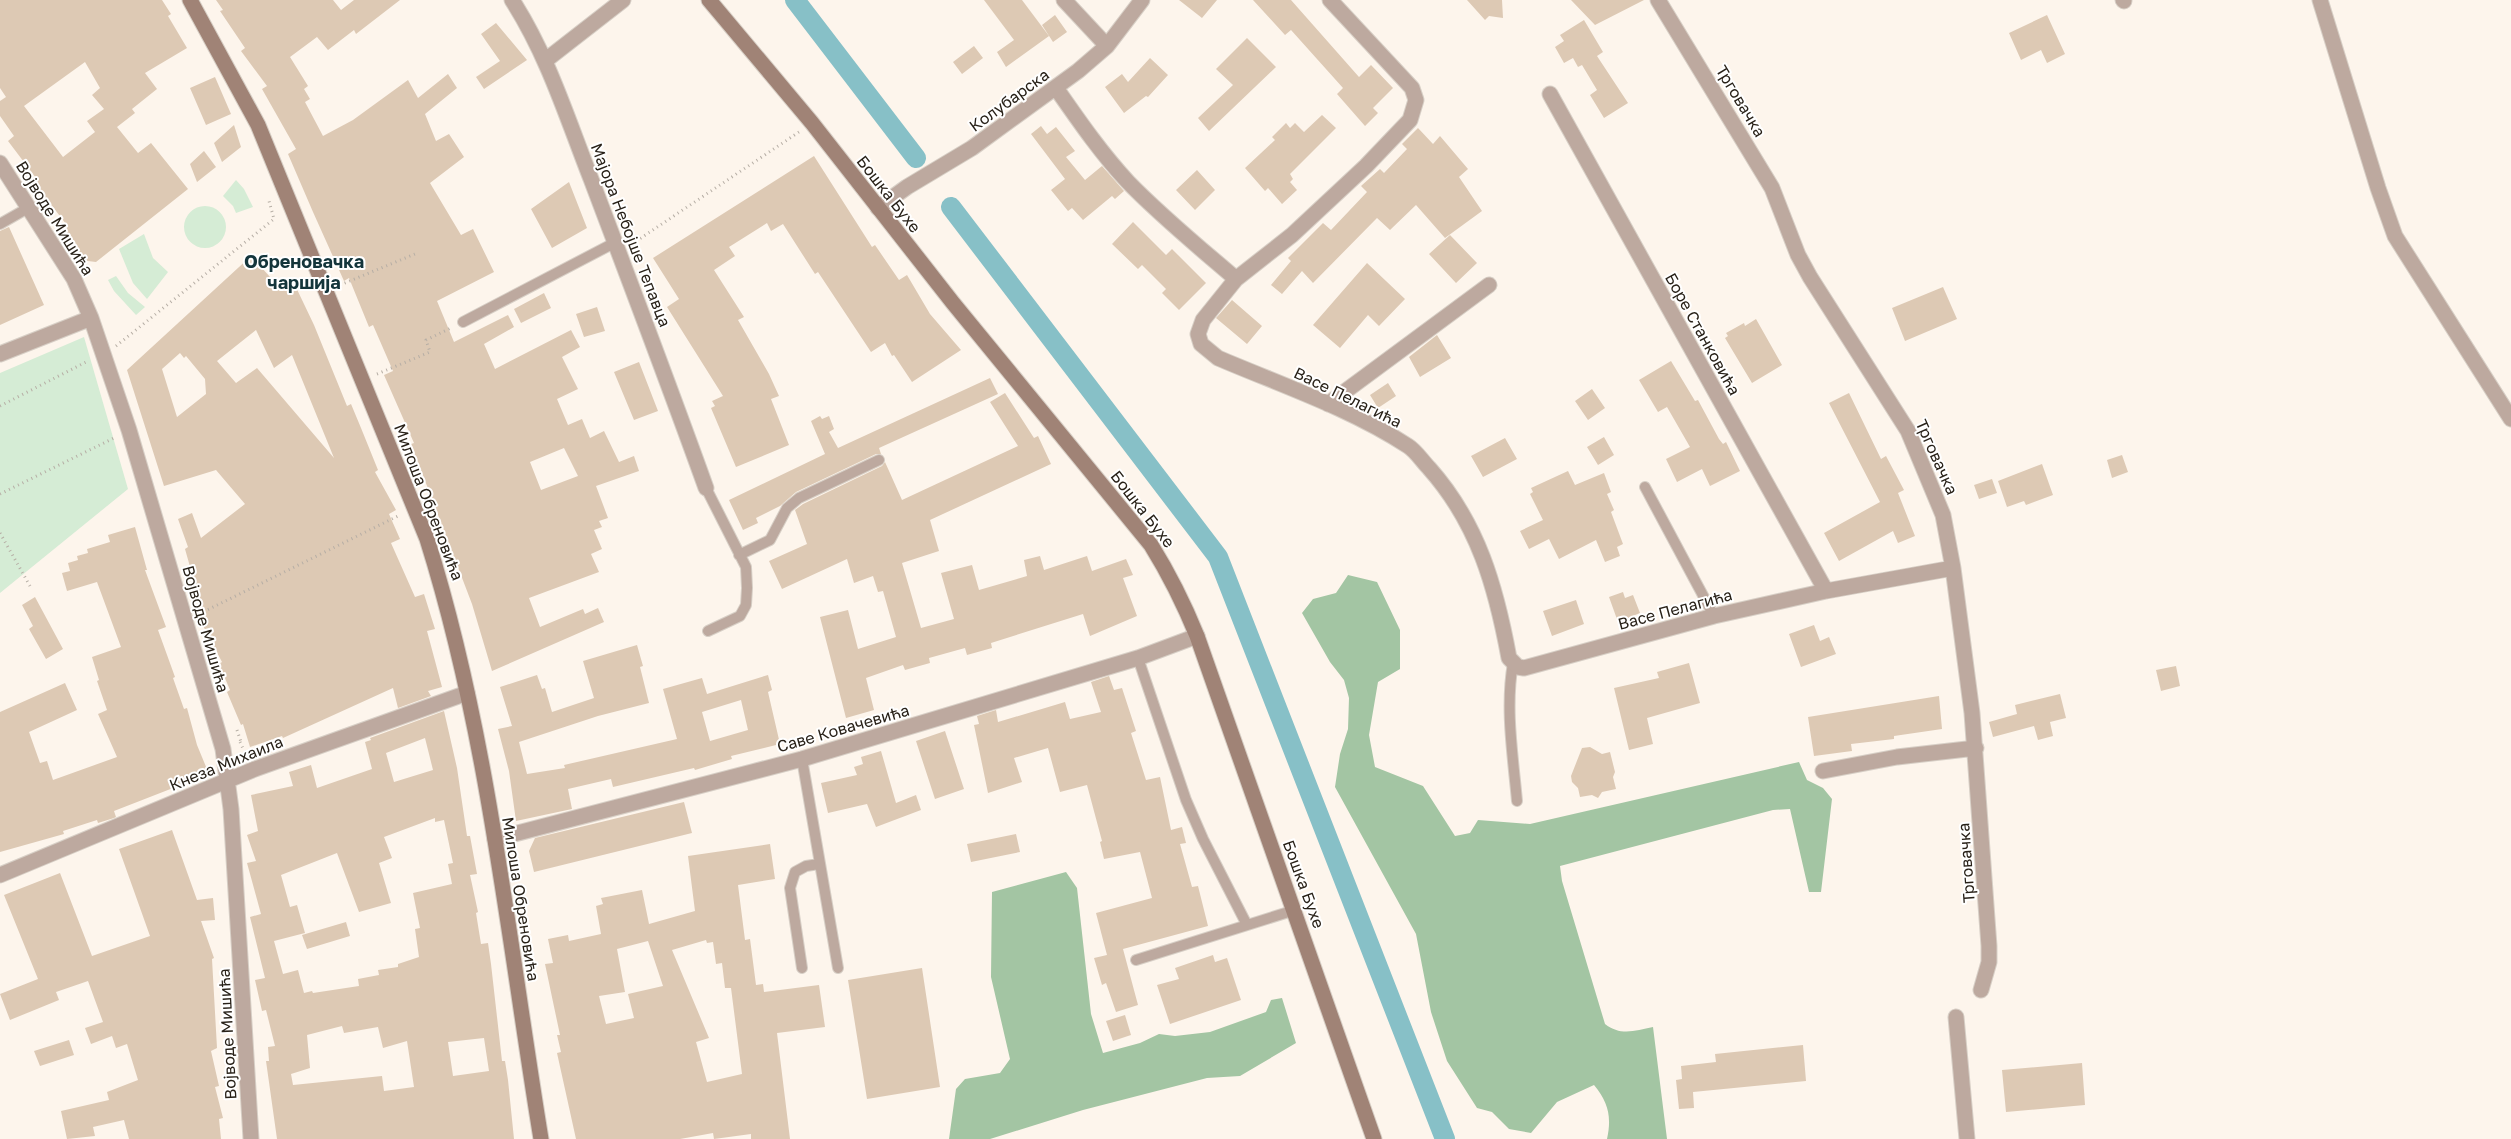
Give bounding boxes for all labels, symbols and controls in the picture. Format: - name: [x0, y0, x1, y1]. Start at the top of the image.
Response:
- street label: Трговачка: [1712, 61, 1770, 141]
- street label: Колубарска: [965, 64, 1053, 136]
- street label: Мајора Небојше Тепавца: [587, 140, 675, 330]
- street label: Бошка Бухе: [853, 151, 925, 237]
- street label: Војводе Мишића: [12, 157, 98, 279]
- district label: Обреновачка чаршија: [244, 250, 364, 293]
- street label: Боре Станковића: [1661, 269, 1745, 399]
- street label: Васе Пелагића: [1291, 362, 1405, 432]
- street label: Трговачка: [1912, 416, 1962, 498]
- street label: Милоша Обреновића: [390, 421, 468, 583]
- street label: Бошка Бухе: [1107, 466, 1179, 552]
- street label: Војводе Мишића: [178, 563, 234, 695]
- street label: Васе Пелагића: [1616, 584, 1734, 634]
- street label: Саве Ковачевића: [775, 700, 911, 756]
- street label: Кнеза Михаила: [166, 731, 286, 795]
- street label: Милоша Обреновића: [498, 815, 544, 983]
- street label: Трговачка: [1953, 822, 1979, 904]
- street label: Бошка Бухе: [1279, 837, 1329, 931]
- street label: Војводе Мишића: [214, 968, 240, 1100]

